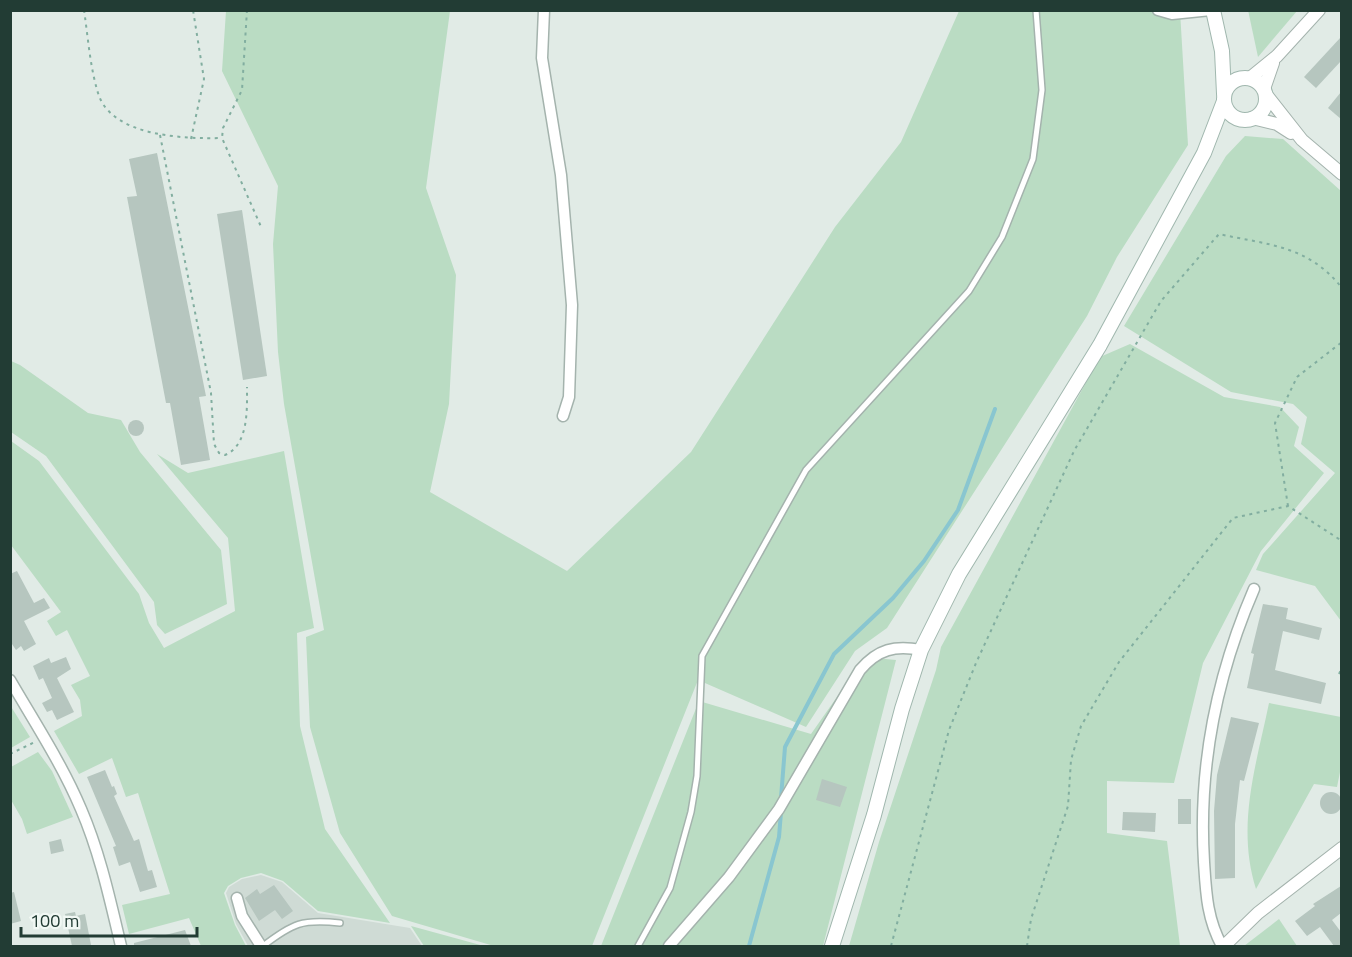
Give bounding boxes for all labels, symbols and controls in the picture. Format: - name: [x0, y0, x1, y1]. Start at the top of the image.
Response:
- scale bar: [21, 900, 196, 938]
- text: 100 m: [30, 907, 79, 934]

